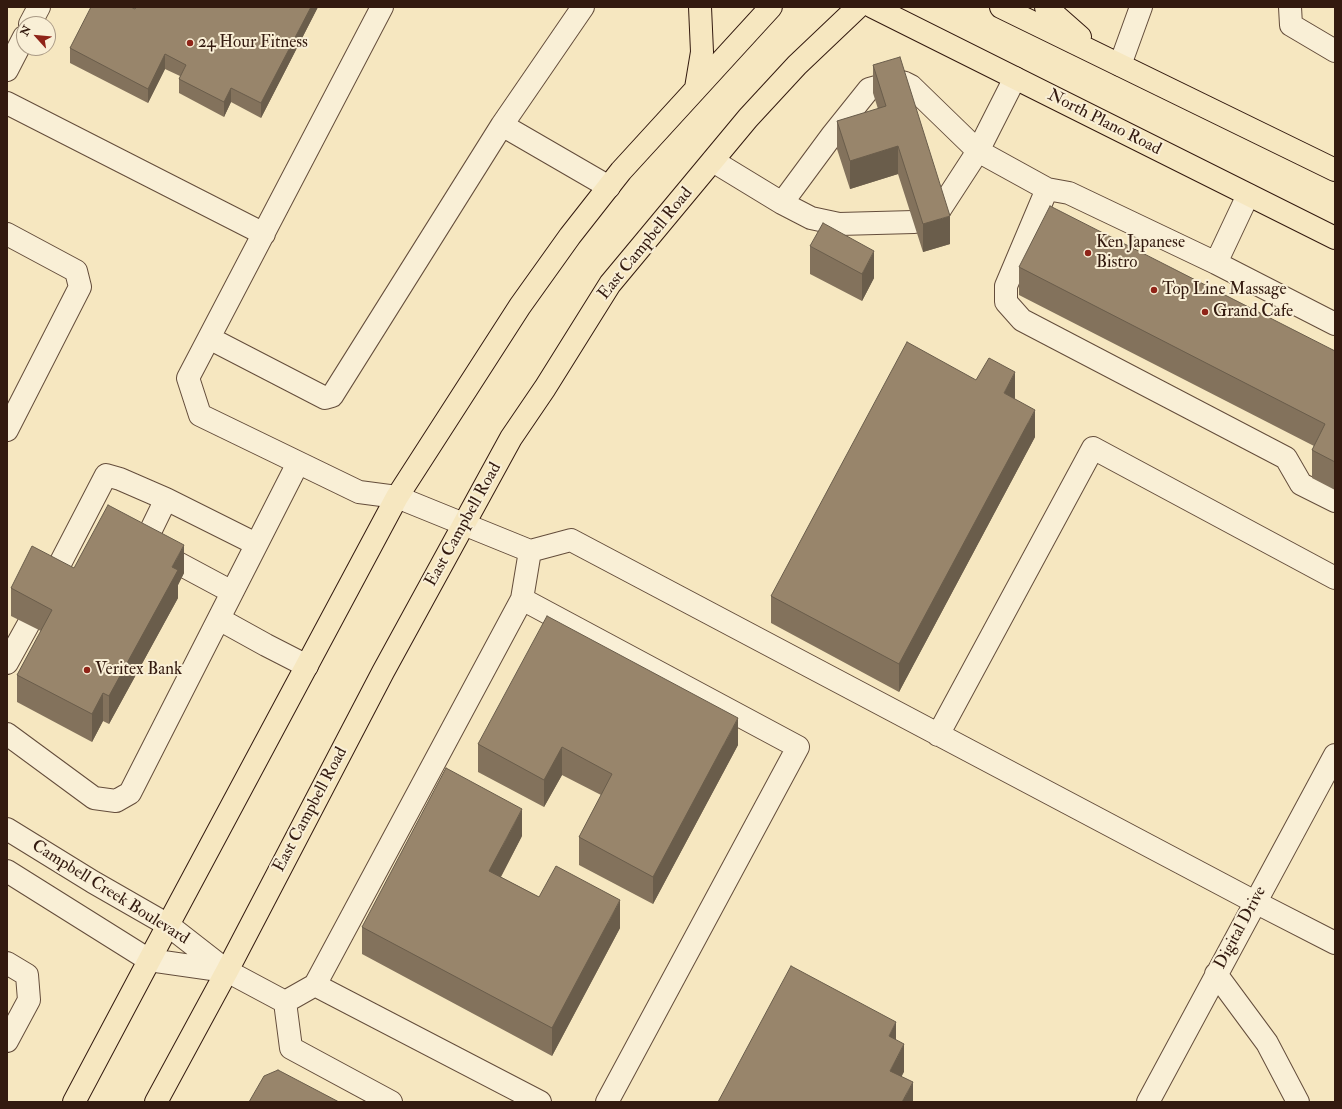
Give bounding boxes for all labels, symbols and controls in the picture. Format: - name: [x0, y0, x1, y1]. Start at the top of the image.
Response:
- north arrow: [16, 16, 56, 56]
- text: N: [18, 23, 34, 38]
- place label: 24 Hour Fitness: [198, 33, 308, 53]
- marker: 24 Hour Fitness: [185, 38, 195, 48]
- street label: North Plano Road: [1044, 86, 1164, 160]
- street label: East Campbell Road: [594, 184, 698, 304]
- place label: Ken Japanese Bistro: [1096, 233, 1185, 273]
- marker: Ken Japanese Bistro: [1083, 248, 1093, 258]
- place label: Top Line Massage: [1162, 280, 1287, 300]
- marker: Top Line Massage: [1149, 285, 1159, 295]
- place label: Grand Cafe: [1213, 302, 1293, 322]
- marker: Grand Cafe: [1200, 307, 1210, 317]
- street label: East Campbell Road: [422, 459, 506, 591]
- place label: Veritex Bank: [95, 660, 182, 680]
- marker: Veritex Bank: [82, 665, 92, 675]
- street label: East Campbell Road: [269, 744, 353, 876]
- street label: Campbell Creek Boulevard: [28, 836, 192, 950]
- street label: Digital Drive: [1211, 883, 1271, 973]

